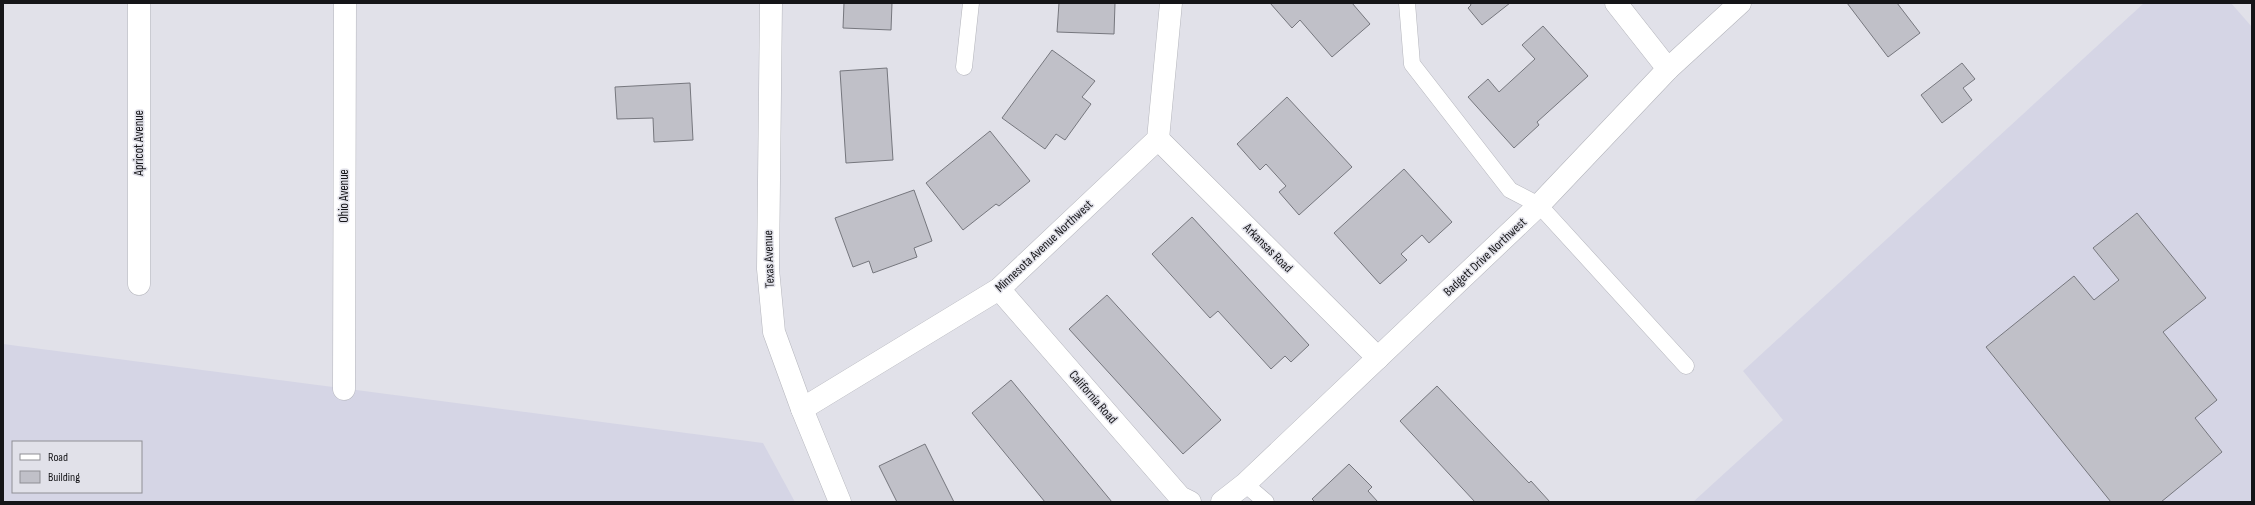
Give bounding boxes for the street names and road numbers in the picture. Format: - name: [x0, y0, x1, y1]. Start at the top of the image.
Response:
- street label: Apricot Avenue: [131, 110, 147, 177]
- street label: Ohio Avenue: [336, 169, 352, 223]
- street label: Minnesota Avenue Northwest: [992, 197, 1096, 295]
- street label: Badgett Drive Northwest: [1440, 214, 1530, 300]
- street label: Arkansas Road: [1239, 219, 1296, 276]
- street label: Texas Avenue: [760, 230, 778, 288]
- street label: California Road: [1065, 367, 1121, 427]

